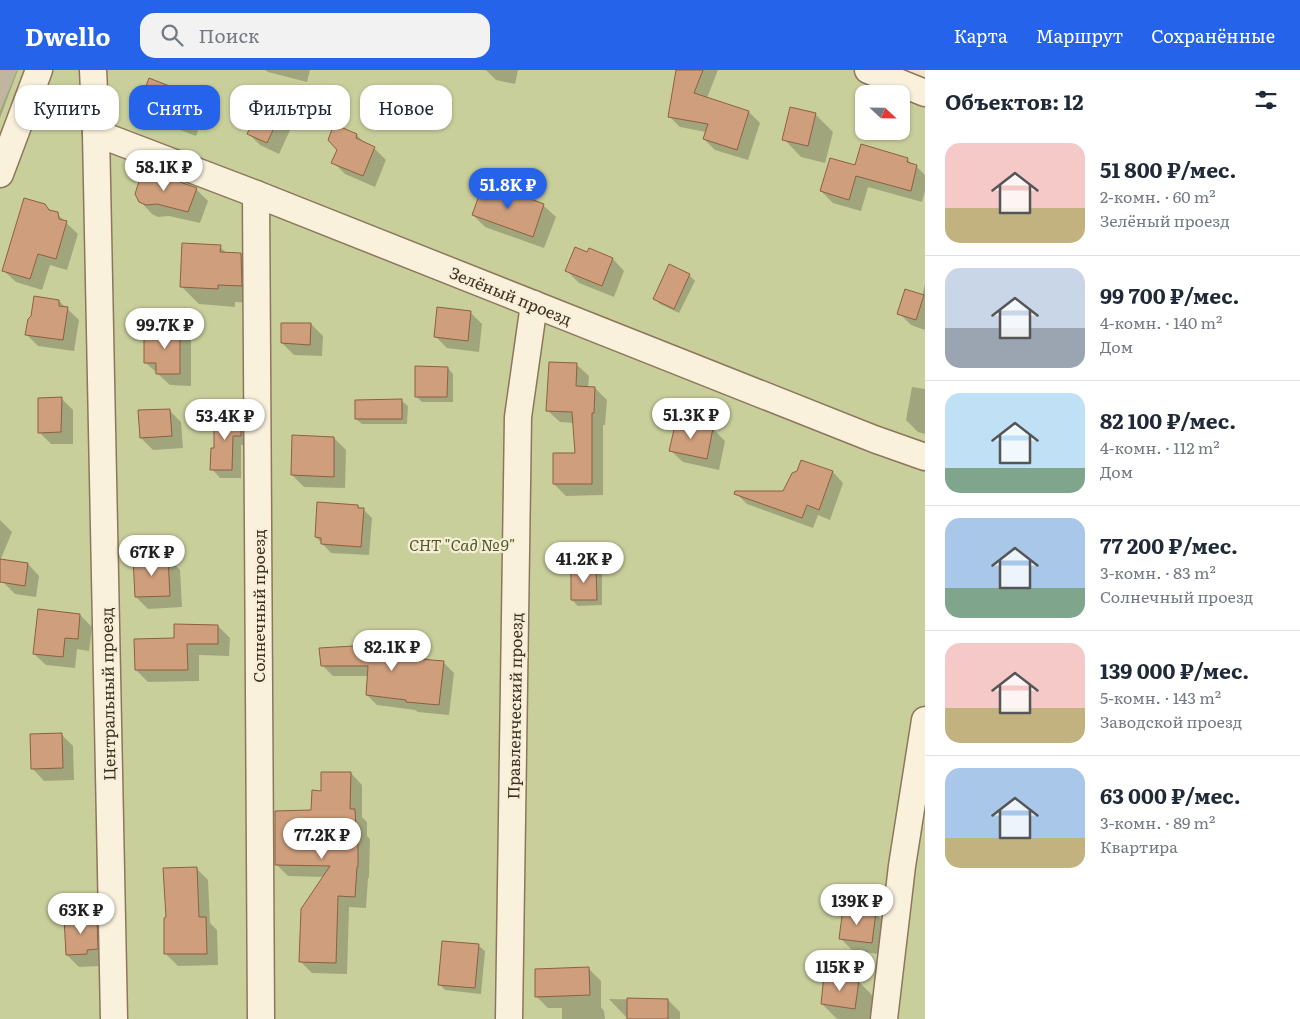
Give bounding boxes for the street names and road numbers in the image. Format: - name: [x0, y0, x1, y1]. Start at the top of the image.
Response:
- street label: Зелёный проезд: [446, 260, 576, 330]
- street label: Солнечный проезд: [246, 529, 270, 683]
- street label: Центральный проезд: [93, 607, 121, 781]
- street label: Правленческий проезд: [500, 612, 528, 800]

